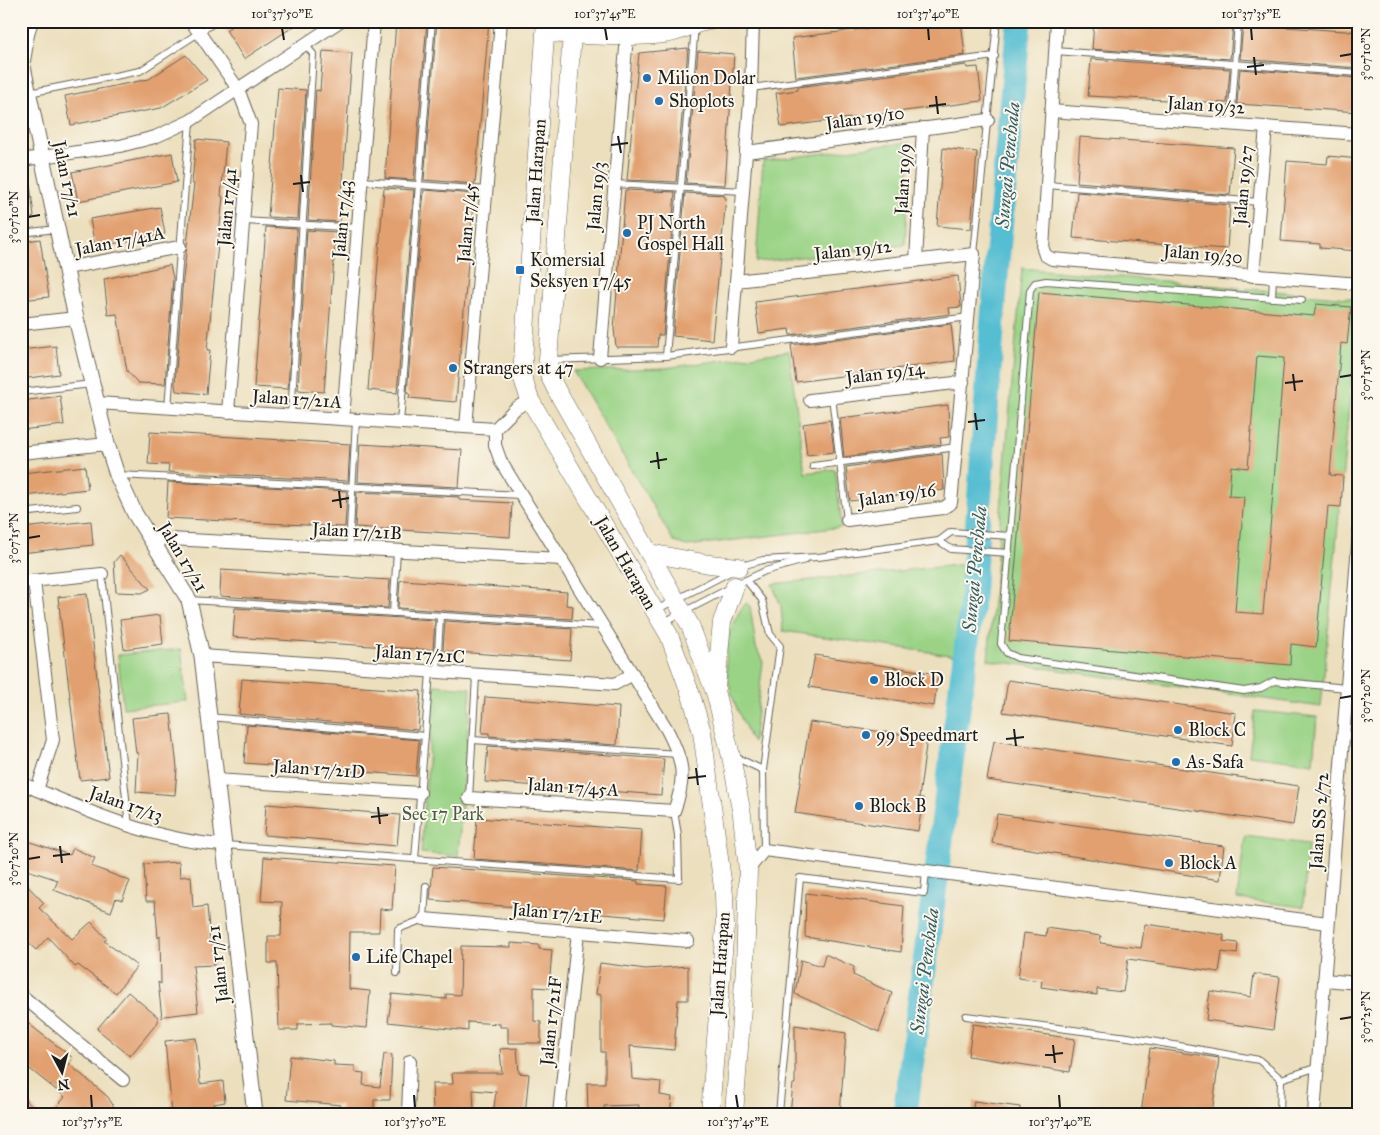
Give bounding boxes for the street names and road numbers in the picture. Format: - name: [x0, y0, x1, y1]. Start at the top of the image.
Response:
- street label: Jalan 19/32: [1164, 91, 1246, 120]
- street label: Jalan 19/10: [822, 102, 906, 136]
- street label: Jalan Harapan: [521, 118, 552, 226]
- street label: Jalan 17/21: [47, 137, 86, 220]
- street label: Jalan 19/9: [890, 143, 917, 217]
- street label: Jalan 19/27: [1228, 144, 1258, 228]
- street label: Jalan 19/3: [582, 161, 611, 234]
- street label: Jalan 17/41: [212, 167, 242, 249]
- street label: Jalan 17/43: [327, 179, 357, 261]
- street label: Jalan 17/45: [452, 182, 482, 266]
- street label: Jalan 17/41A: [71, 222, 167, 262]
- street label: Jalan 19/12: [811, 235, 893, 266]
- street label: Jalan 19/30: [1160, 239, 1244, 269]
- street label: Jalan 19/14: [842, 357, 927, 390]
- street label: Jalan 17/21A: [249, 385, 343, 414]
- street label: Jalan 19/16: [855, 479, 938, 513]
- street label: Jalan Harapan: [589, 511, 662, 614]
- street label: Jalan 17/21: [152, 516, 213, 597]
- street label: Jalan 17/21B: [309, 518, 402, 545]
- street label: Jalan 17/21C: [372, 640, 466, 669]
- street label: Jalan 17/21D: [270, 755, 366, 784]
- street label: Jalan SS 2/72: [1304, 772, 1334, 872]
- street label: Jalan 17/45A: [524, 773, 620, 802]
- street label: Jalan 17/13: [84, 781, 166, 828]
- street label: Jalan 17/21E: [509, 898, 603, 929]
- street label: Jalan Harapan: [705, 911, 736, 1019]
- street label: Jalan 17/21: [202, 924, 235, 1006]
- street label: Jalan 17/21F: [535, 975, 568, 1069]

